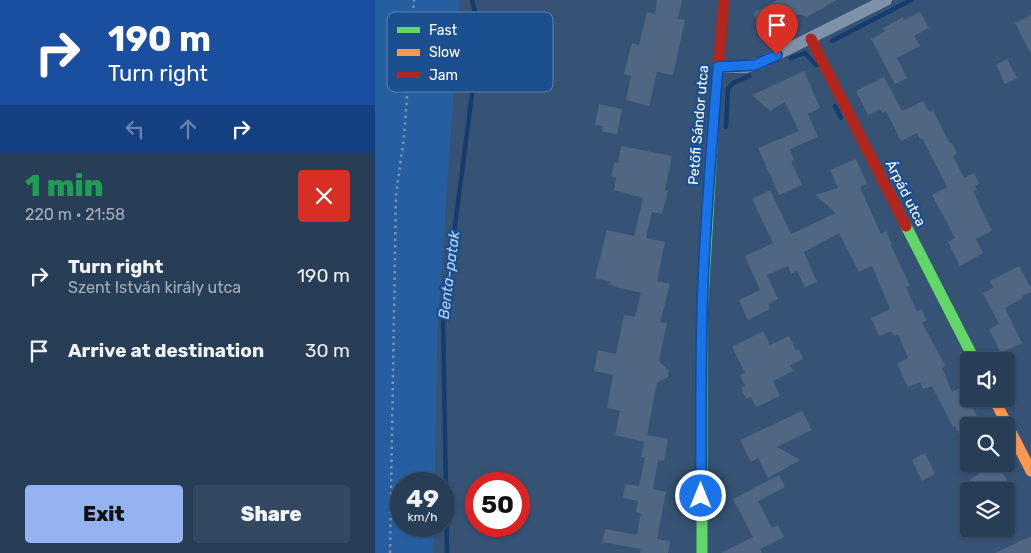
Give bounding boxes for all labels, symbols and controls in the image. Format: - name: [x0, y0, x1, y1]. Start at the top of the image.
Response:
- pin: [756, 4, 798, 55]
- icon: arrive: [763, 11, 791, 39]
- legend: [387, 12, 553, 92]
- text: 190 m: [108, 18, 211, 60]
- icon: right: [25, 20, 90, 85]
- text: Fast: [429, 22, 458, 39]
- text: Slow: [429, 44, 460, 61]
- text: Turn right: [108, 60, 208, 87]
- street label: Petőfi Sándor utca: [685, 64, 712, 186]
- text: Jam: [429, 67, 458, 84]
- icon: left: [121, 115, 149, 143]
- icon: ahead: [174, 115, 202, 143]
- icon: right: [227, 115, 255, 143]
- street label: Árpád utca: [882, 157, 930, 229]
- text: 1 min: [25, 168, 103, 204]
- button: close: [298, 170, 350, 222]
- text: 220 m · 21:58: [25, 205, 125, 224]
- water label: Benta-patak: [435, 229, 463, 320]
- text: Turn right: [68, 255, 163, 278]
- icon: right: [25, 262, 53, 290]
- text: 190 m: [297, 264, 350, 287]
- text: Szent István király utca: [68, 278, 241, 297]
- icon: arrive: [25, 337, 53, 365]
- text: Arrive at destination: [68, 339, 264, 362]
- text: 30 m: [305, 339, 350, 362]
- map controls: [960, 352, 1015, 537]
- button: sound: [960, 352, 1015, 407]
- button: search: [960, 417, 1015, 472]
- position arrow: [674, 469, 726, 521]
- speed limit sign: 50: [465, 472, 530, 537]
- button: layers: [960, 482, 1015, 537]
- text: 49: [406, 484, 439, 513]
- button: Exit: [25, 485, 183, 543]
- button: Share: [193, 485, 350, 543]
- text: km/h: [408, 510, 437, 524]

